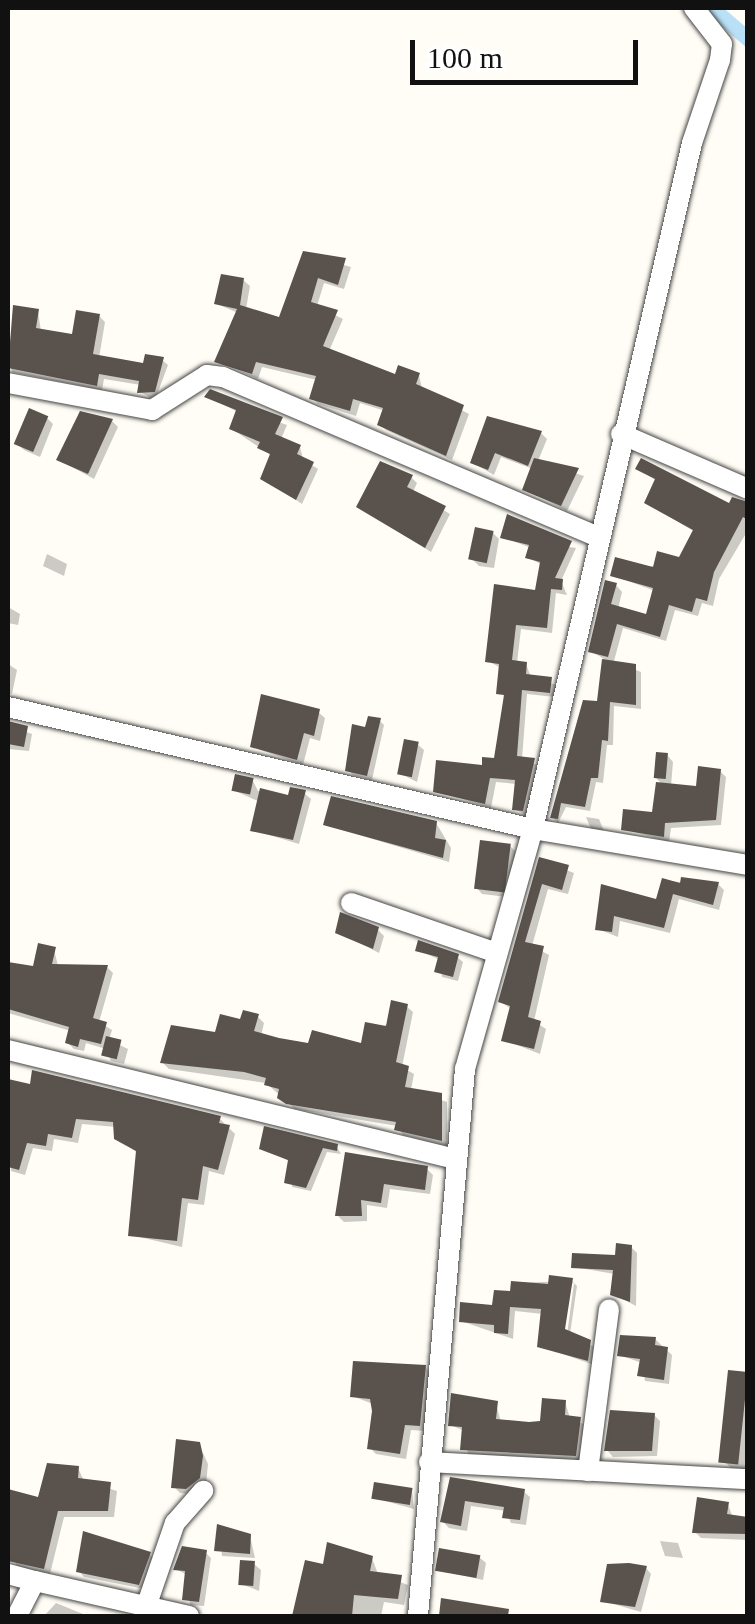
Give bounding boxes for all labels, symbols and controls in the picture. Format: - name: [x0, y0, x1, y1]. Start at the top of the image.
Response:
- scale bar: [415, 20, 642, 82]
- text: 100 m: [427, 41, 503, 74]

